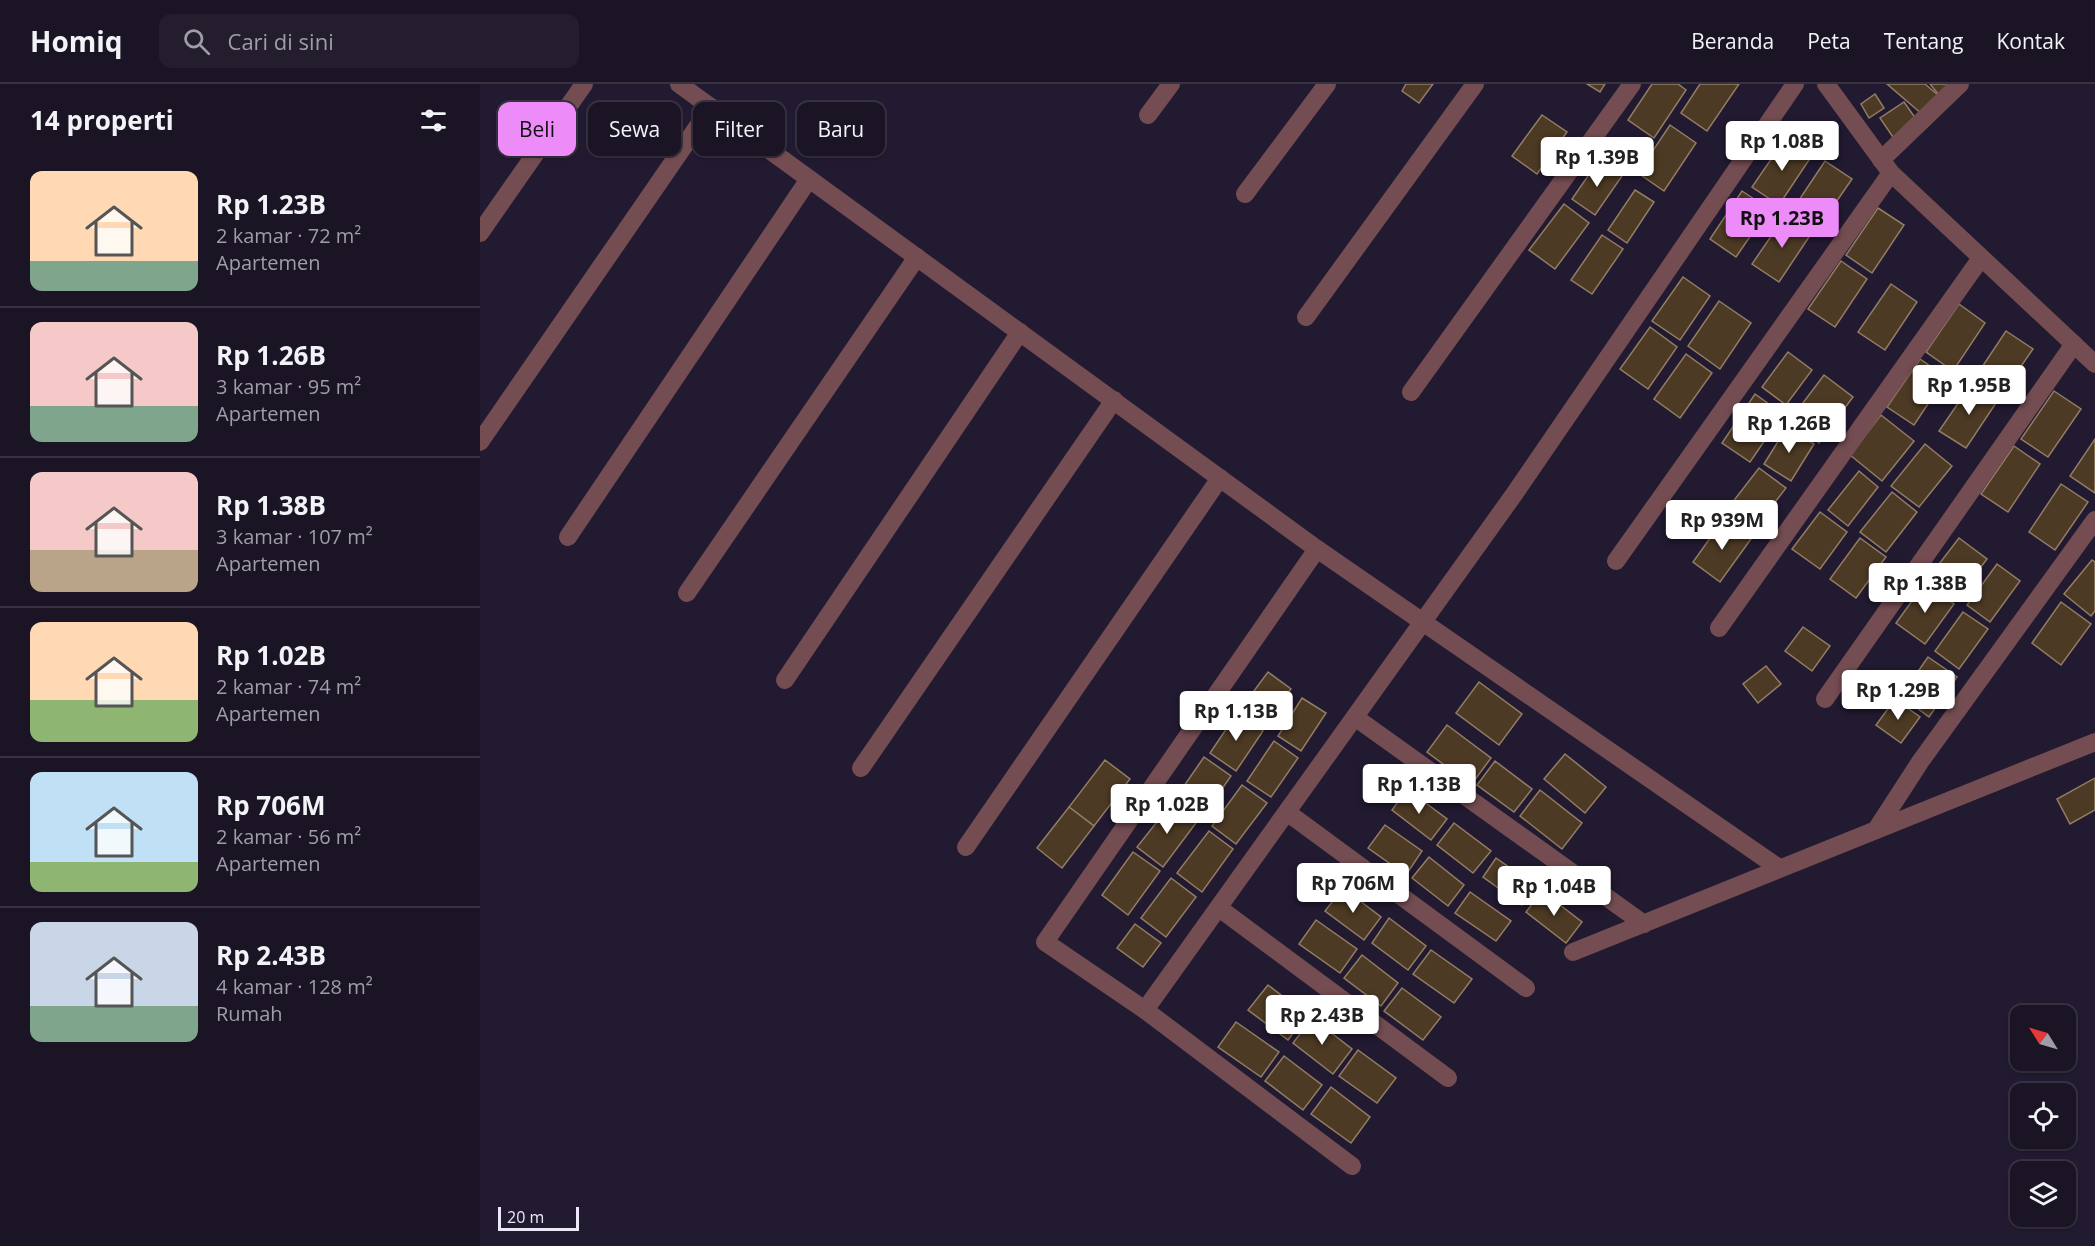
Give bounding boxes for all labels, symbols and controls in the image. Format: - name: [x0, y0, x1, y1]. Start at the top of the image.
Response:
- search box: [159, 14, 579, 68]
- text: Homiq: [30, 22, 123, 60]
- icon: search: [180, 25, 213, 58]
- text: Cari di sini: [228, 26, 334, 56]
- text: Beranda: [1691, 27, 1774, 55]
- text: Peta: [1807, 27, 1851, 55]
- text: Tentang: [1884, 27, 1963, 55]
- text: Kontak: [1996, 27, 2065, 55]
- text: 14 properti: [30, 102, 174, 138]
- chip: Beli: [498, 102, 576, 156]
- chip: Sewa: [588, 102, 681, 156]
- chip: Filter: [693, 102, 785, 156]
- chip: Baru: [797, 102, 885, 156]
- icon: filters: [417, 104, 450, 137]
- pin: Rp 1.08B: [1720, 121, 1844, 172]
- text: Rp 1.08B: [1740, 127, 1824, 154]
- pin: Rp 1.39B: [1535, 137, 1659, 188]
- text: Rp 1.39B: [1555, 143, 1639, 170]
- text: Rp 1.23B: [216, 186, 326, 222]
- icon: home: [78, 195, 150, 267]
- pin: Rp 1.23B: [1720, 198, 1844, 249]
- text: Rp 1.23B: [1740, 204, 1824, 231]
- text: 2 kamar · 72 m²: [216, 222, 361, 249]
- text: Apartemen: [216, 249, 321, 276]
- text: Rp 1.26B: [216, 337, 326, 373]
- icon: home: [78, 346, 150, 418]
- pin: Rp 1.95B: [1907, 365, 2031, 416]
- text: Rp 1.95B: [1927, 371, 2011, 398]
- text: 3 kamar · 95 m²: [216, 373, 361, 400]
- text: Apartemen: [216, 400, 321, 427]
- pin: Rp 1.26B: [1727, 403, 1851, 454]
- text: Rp 1.26B: [1747, 409, 1831, 436]
- text: Rp 1.38B: [216, 487, 326, 523]
- icon: home: [78, 496, 150, 568]
- pin: Rp 939M: [1667, 500, 1777, 551]
- text: Rp 939M: [1680, 506, 1764, 533]
- text: 3 kamar · 107 m²: [216, 523, 373, 550]
- text: Apartemen: [216, 550, 321, 577]
- pin: Rp 1.38B: [1863, 563, 1987, 614]
- text: Rp 1.38B: [1883, 569, 1967, 596]
- text: Rp 1.02B: [216, 637, 326, 673]
- icon: home: [78, 646, 150, 718]
- pin: Rp 1.29B: [1836, 670, 1960, 721]
- text: 2 kamar · 74 m²: [216, 673, 361, 700]
- text: Rp 1.29B: [1856, 676, 1940, 703]
- pin: Rp 1.13B: [1174, 691, 1298, 742]
- text: Rp 1.13B: [1194, 697, 1278, 724]
- text: Apartemen: [216, 700, 321, 727]
- pin: Rp 1.13B: [1357, 764, 1481, 815]
- text: Rp 1.13B: [1377, 770, 1461, 797]
- pin: Rp 1.02B: [1105, 784, 1229, 835]
- text: Rp 706M: [216, 787, 325, 823]
- text: Rp 1.02B: [1125, 790, 1209, 817]
- icon: home: [78, 796, 150, 868]
- text: 2 kamar · 56 m²: [216, 823, 361, 850]
- text: Apartemen: [216, 850, 321, 877]
- pin: Rp 706M: [1298, 863, 1408, 914]
- pin: Rp 1.04B: [1492, 866, 1616, 917]
- text: Rp 706M: [1311, 869, 1395, 896]
- text: Rp 1.04B: [1512, 872, 1596, 899]
- text: Rp 2.43B: [216, 937, 326, 973]
- icon: home: [78, 946, 150, 1018]
- text: 4 kamar · 128 m²: [216, 973, 373, 1000]
- pin: Rp 2.43B: [1260, 995, 1384, 1046]
- text: Rumah: [216, 1000, 283, 1027]
- text: Rp 2.43B: [1280, 1001, 1364, 1028]
- north arrow: [2010, 1005, 2076, 1071]
- map controls: [2010, 1005, 2076, 1227]
- button: locate: [2010, 1083, 2076, 1149]
- button: layers: [2010, 1161, 2076, 1227]
- scale bar: [498, 1204, 579, 1232]
- text: 20 m: [507, 1206, 544, 1228]

